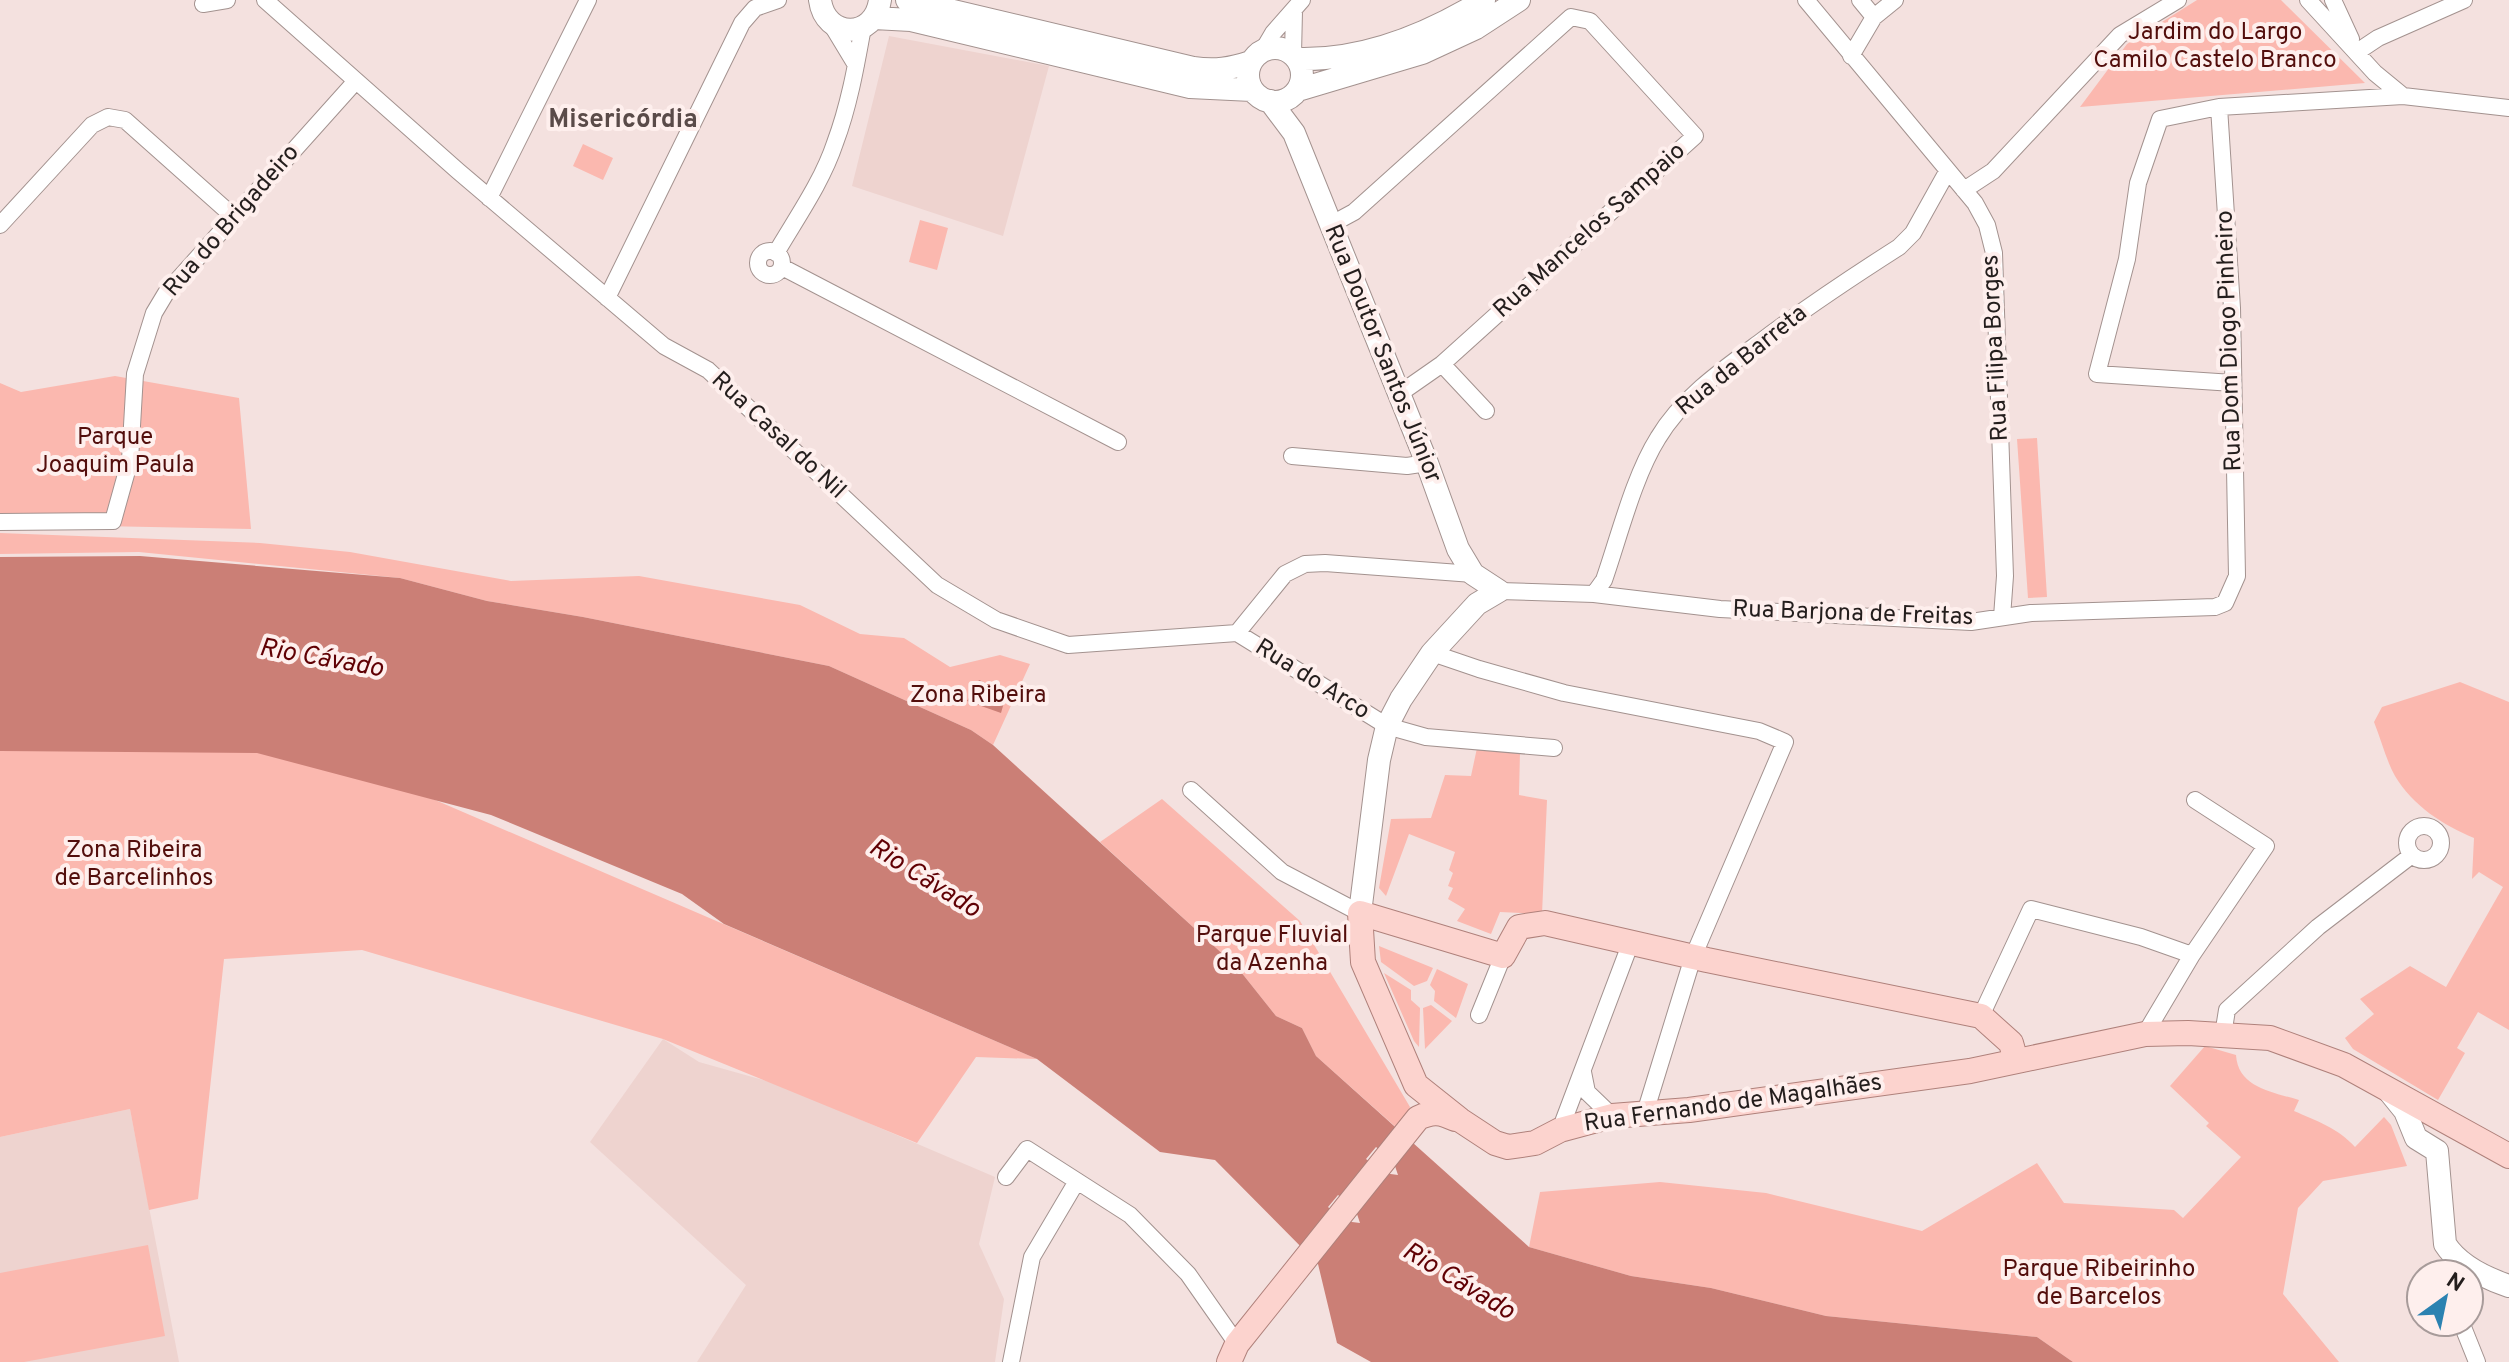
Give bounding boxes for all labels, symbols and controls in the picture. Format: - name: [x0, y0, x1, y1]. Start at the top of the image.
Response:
- park label: Jardim do Largo Camilo Castelo Branco: [2093, 18, 2337, 76]
- district label: Misericórdia: [548, 104, 698, 137]
- street label: Rua Mancelos Sampaio: [1488, 137, 1692, 325]
- street label: Rua do Brigadeiro: [158, 139, 306, 303]
- street label: Rua Dom Diogo Pinheiro: [2210, 210, 2250, 472]
- street label: Rua Doutor Santos Júnior: [1316, 221, 1448, 487]
- street label: Rua Filipa Borges: [1976, 254, 2016, 442]
- street label: Rua da Barreta: [1670, 299, 1814, 423]
- street label: Rua Casal do Nil: [704, 366, 852, 506]
- park label: Parque Joaquim Paula: [36, 423, 194, 481]
- street label: Rua Barjona de Freitas: [1732, 595, 1974, 633]
- water label: Rio Cávado: [256, 632, 386, 686]
- street label: Rua do Arco: [1249, 633, 1375, 727]
- park label: Zona Ribeira: [910, 681, 1046, 711]
- water label: Rio Cávado: [862, 832, 986, 926]
- park label: Zona Ribeira de Barcelinhos: [55, 836, 213, 894]
- park label: Parque Fluvial da Azenha: [1196, 921, 1348, 979]
- street label: Rua Fernando de Magalhães: [1582, 1068, 1884, 1140]
- water label: Rio Cávado: [1396, 1236, 1520, 1329]
- park label: Parque Ribeirinho de Barcelos: [2003, 1255, 2195, 1313]
- north arrow: [2405, 1258, 2485, 1338]
- text: N: [2441, 1268, 2469, 1299]

